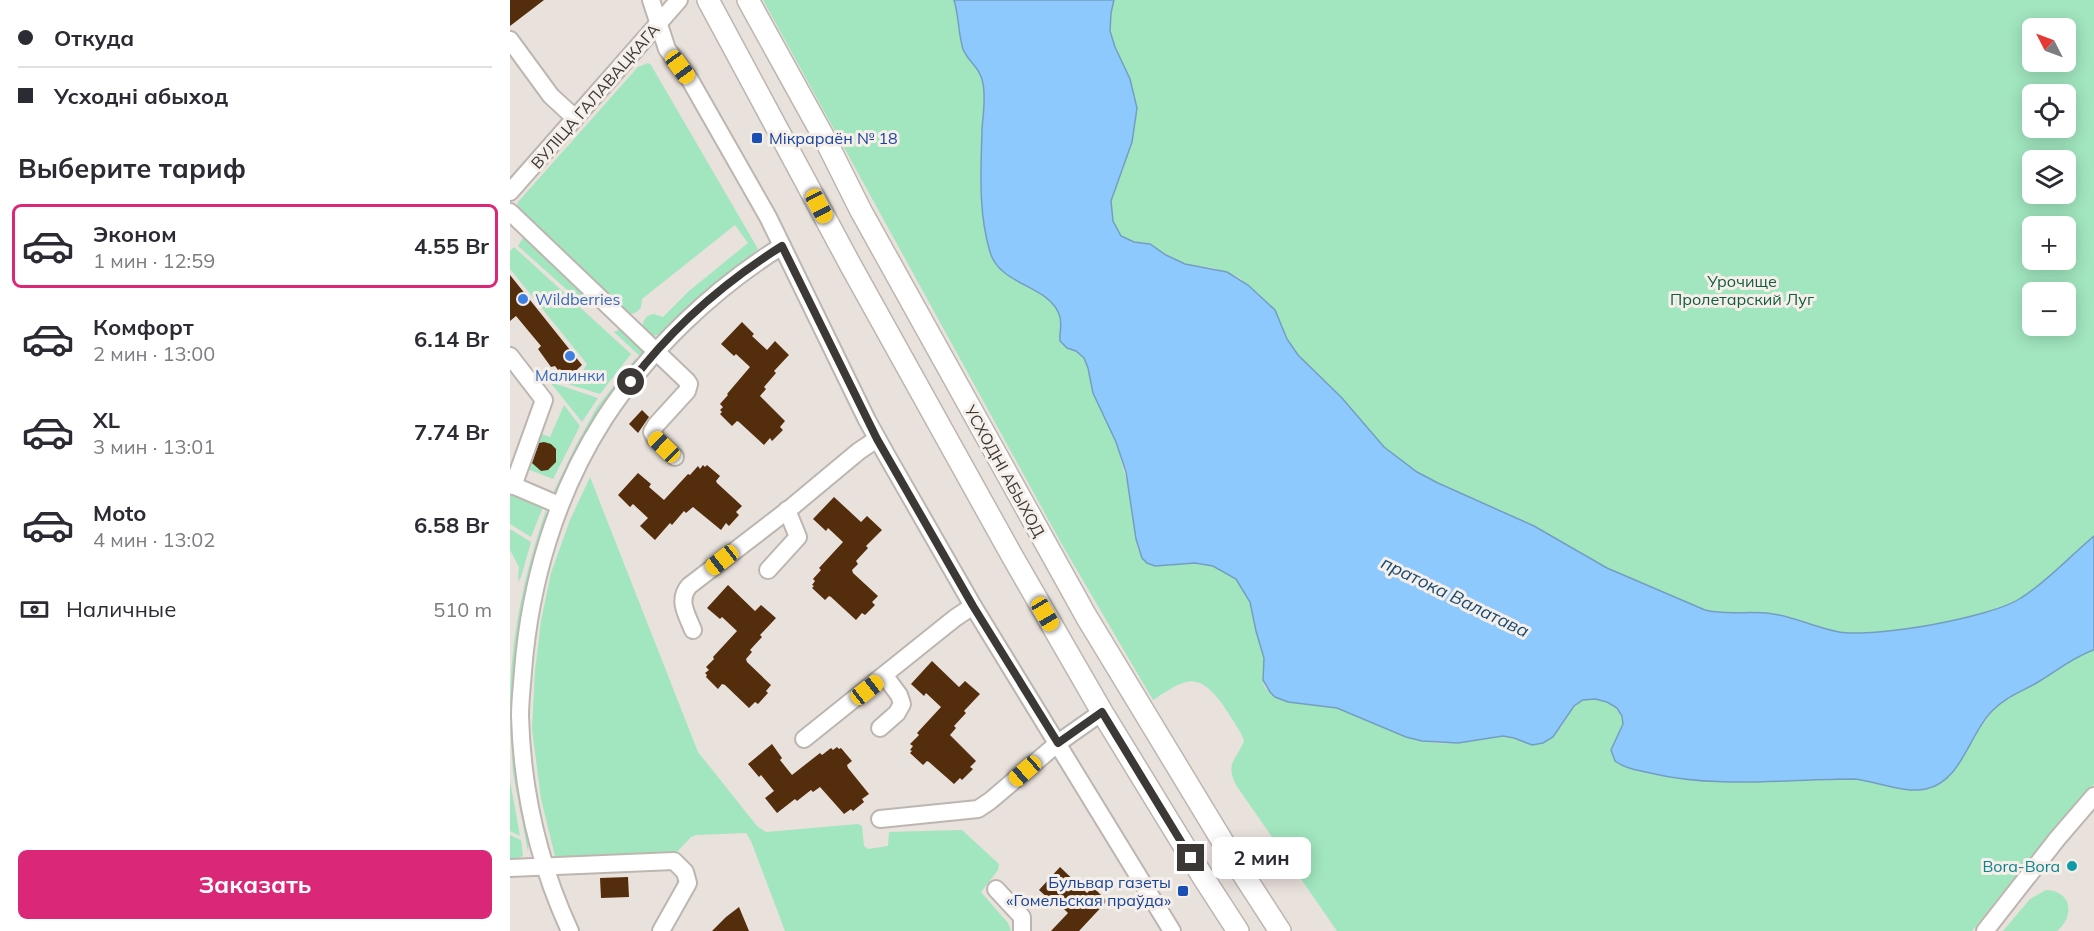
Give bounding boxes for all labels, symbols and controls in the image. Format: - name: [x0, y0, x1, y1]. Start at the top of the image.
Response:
- north arrow: [2022, 18, 2076, 72]
- map controls: [2022, 18, 2076, 336]
- street label: ВУЛІЦА ГАЛАВАЦКАГА: [526, 19, 664, 173]
- text: Откуда: [54, 24, 134, 52]
- car: [662, 47, 698, 87]
- text: Усходні абыход: [54, 82, 228, 110]
- button: locate: [2022, 84, 2076, 138]
- place label: Мікрараён № 18: [769, 128, 898, 148]
- marker: Мікрараён № 18: [750, 131, 764, 145]
- button: layers: [2022, 150, 2076, 204]
- text: Выберите тариф: [18, 151, 246, 185]
- car: [803, 186, 835, 226]
- button: +: [2022, 216, 2076, 270]
- icon: car: [21, 219, 75, 273]
- text: Эконом: [93, 220, 177, 248]
- text: 4.55 Br: [414, 232, 489, 260]
- text: 1 мин · 12:59: [93, 248, 215, 273]
- park label: Урочище Пролетарский Луг: [1670, 271, 1814, 309]
- button: −: [2022, 282, 2076, 336]
- place label: Wildberries: [535, 289, 620, 309]
- marker: Wildberries: [516, 292, 530, 306]
- icon: car: [21, 312, 75, 366]
- text: Комфорт: [93, 313, 194, 341]
- text: 6.14 Br: [414, 325, 489, 353]
- text: 2 мин · 13:00: [93, 341, 215, 366]
- marker: Малинки: [563, 349, 577, 363]
- place label: Малинки: [535, 365, 605, 385]
- route start: [617, 368, 644, 395]
- street label: УСХОДНІ АБЫХОД: [960, 401, 1050, 541]
- icon: car: [21, 405, 75, 459]
- text: XL: [93, 406, 120, 434]
- text: 7.74 Br: [414, 418, 489, 446]
- car: [645, 428, 683, 466]
- text: 3 мин · 13:01: [93, 434, 215, 459]
- icon: car: [21, 498, 75, 552]
- text: Moto: [93, 499, 146, 527]
- text: 6.58 Br: [414, 511, 489, 539]
- text: 4 мин · 13:02: [93, 527, 215, 552]
- car: [702, 542, 742, 578]
- water label: пратока Валатава: [1378, 551, 1533, 642]
- icon: cash: [18, 593, 51, 626]
- car: [1028, 594, 1062, 634]
- text: Наличные: [66, 595, 176, 623]
- text: 510 m: [433, 597, 492, 622]
- car: [847, 672, 887, 708]
- car: [1006, 752, 1044, 790]
- callout: 2 мин: [1212, 837, 1311, 879]
- route end: [1177, 844, 1204, 871]
- text: 2 мин: [1233, 845, 1290, 870]
- button: Заказать: [18, 850, 492, 919]
- place label: Bora-Bora: [1982, 856, 2060, 876]
- marker: Bora-Bora: [2065, 859, 2079, 873]
- place label: Бульвар газеты «Гомельская праўда»: [1006, 872, 1171, 910]
- marker: Бульвар газеты «Гомельская праўда»: [1176, 884, 1190, 898]

